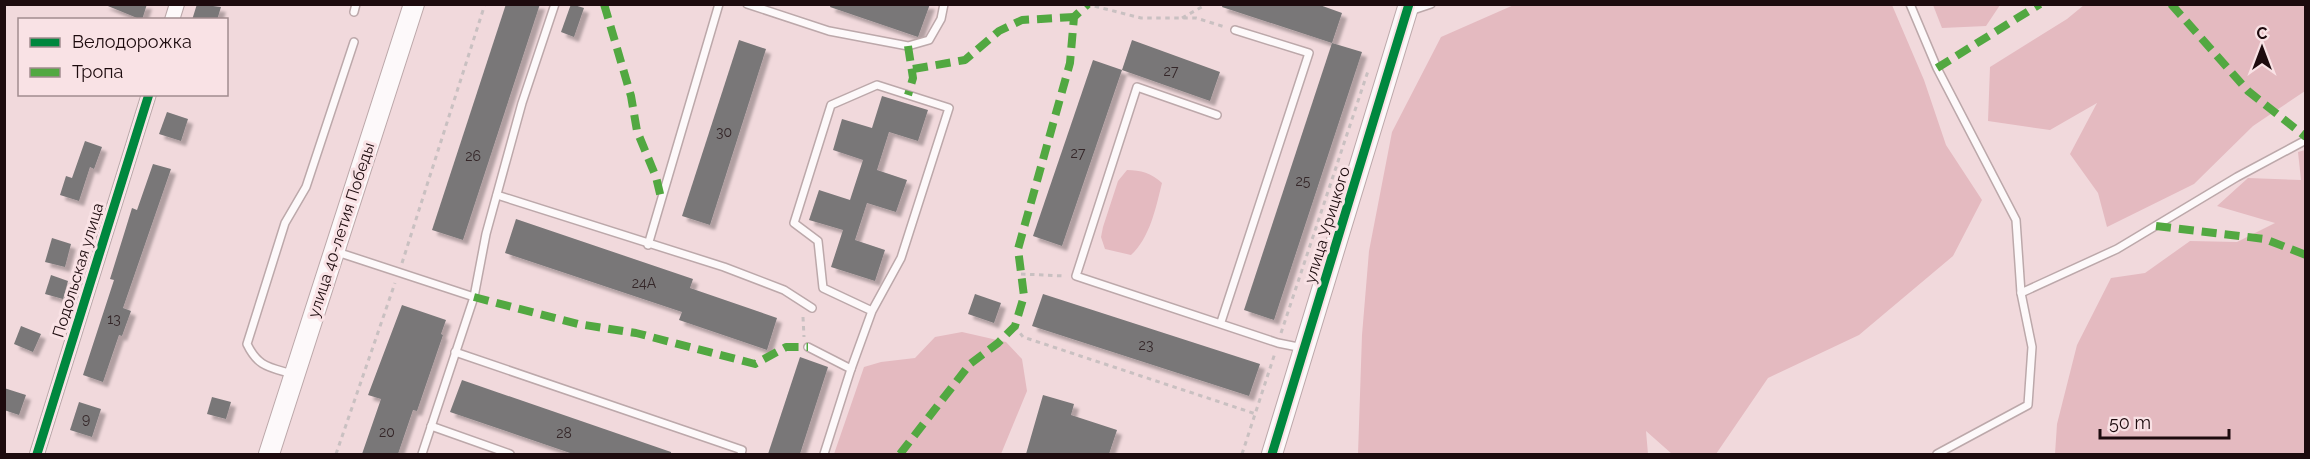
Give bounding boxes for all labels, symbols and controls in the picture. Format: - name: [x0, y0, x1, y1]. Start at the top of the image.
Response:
- legend: [18, 18, 228, 96]
- north arrow: [2232, 18, 2292, 78]
- text: С: [2257, 24, 2268, 43]
- text: Велодорожка: [72, 31, 192, 52]
- text: Тропа: [72, 61, 123, 82]
- house number: 27: [1164, 63, 1179, 79]
- house number: 30: [716, 124, 732, 140]
- street label: улица 40-летия Победы: [304, 140, 378, 320]
- house number: 27: [1071, 145, 1086, 161]
- house number: 26: [465, 148, 481, 164]
- street label: улица Урицкого: [1300, 164, 1354, 286]
- house number: 25: [1296, 173, 1311, 189]
- street label: Подольская улица: [48, 200, 108, 340]
- house number: 24А: [632, 275, 657, 291]
- house number: 13: [107, 311, 121, 327]
- house number: 23: [1139, 337, 1153, 353]
- scale bar: [2100, 402, 2229, 440]
- house number: 9: [82, 411, 90, 427]
- text: 50 m: [2109, 412, 2151, 433]
- house number: 20: [379, 424, 395, 440]
- house number: 28: [556, 425, 572, 441]

